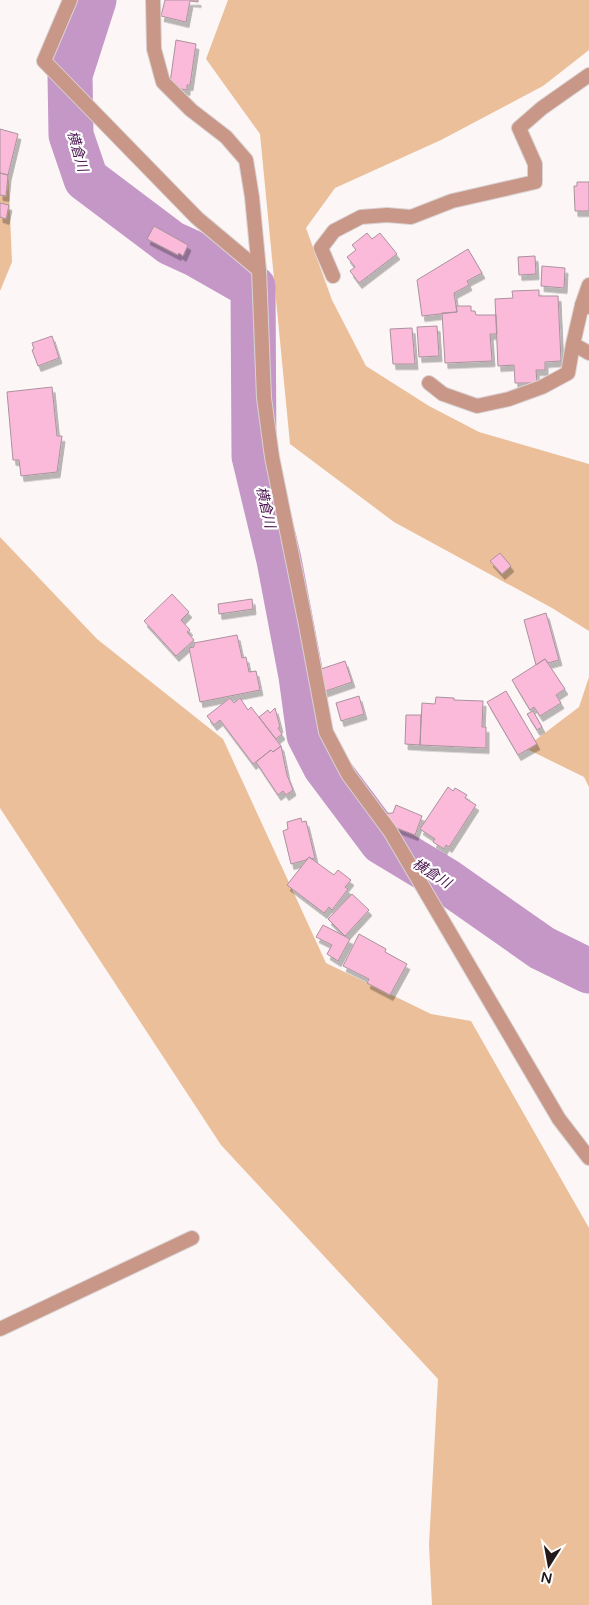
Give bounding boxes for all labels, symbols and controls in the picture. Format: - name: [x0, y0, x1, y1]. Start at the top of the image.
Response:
- water label: 横倉川: [64, 129, 92, 176]
- water label: 横倉川: [253, 485, 279, 531]
- water label: 横倉川: [409, 855, 456, 893]
- north arrow: [524, 1540, 574, 1590]
- text: N: [539, 1568, 554, 1587]

